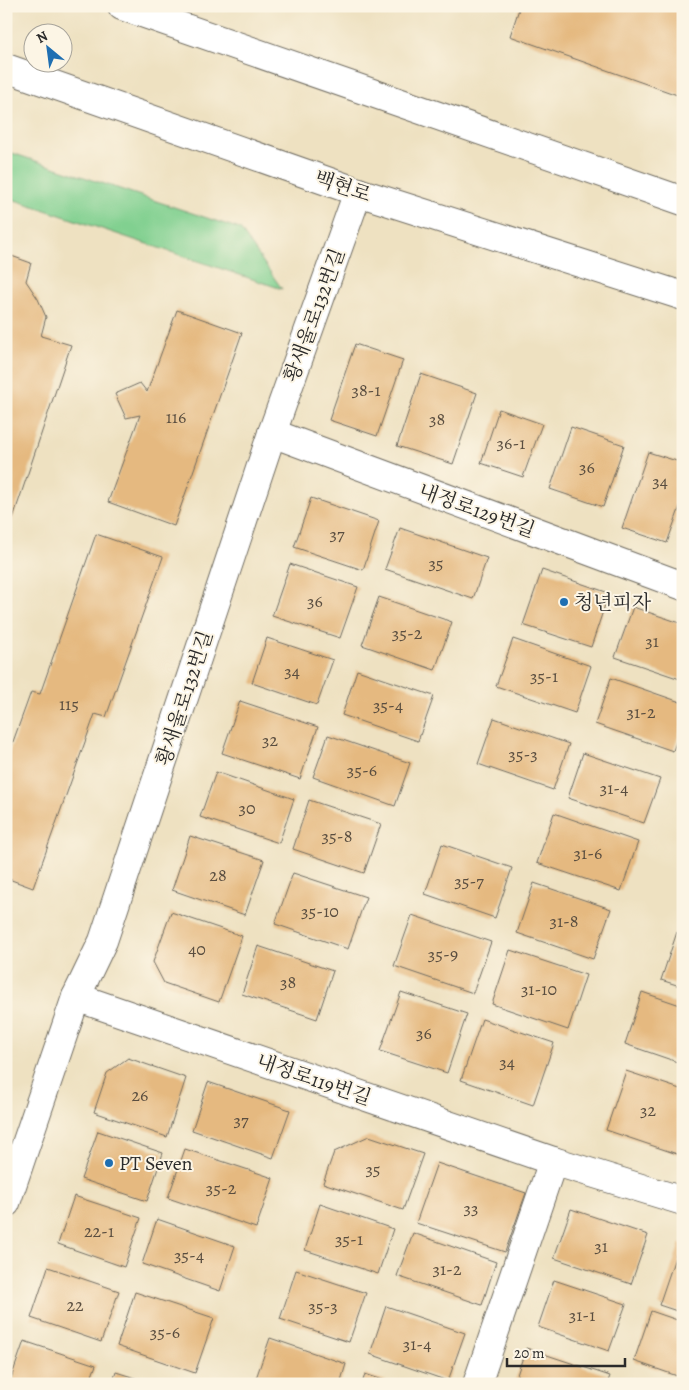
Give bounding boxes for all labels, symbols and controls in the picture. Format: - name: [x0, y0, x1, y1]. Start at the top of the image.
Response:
- north arrow: [22, 22, 72, 72]
- text: N: [33, 26, 51, 48]
- street label: 백현로: [311, 164, 375, 209]
- street label: 황새울로132번길: [278, 244, 351, 386]
- house number: 38-1: [351, 378, 381, 402]
- house number: 116: [166, 405, 186, 429]
- house number: 38: [429, 407, 445, 431]
- house number: 36-1: [497, 431, 525, 455]
- house number: 36: [579, 455, 595, 479]
- house number: 34: [652, 469, 668, 493]
- street label: 내정로129번길: [415, 477, 539, 544]
- house number: 37: [329, 522, 345, 546]
- house number: 35: [428, 551, 444, 575]
- house number: 36: [307, 589, 323, 613]
- place label: 청년피자: [574, 589, 652, 616]
- marker: 청년피자: [558, 596, 570, 608]
- house number: 35-2: [392, 621, 423, 645]
- street label: 황새울로132번길: [150, 627, 219, 769]
- house number: 31: [645, 629, 659, 653]
- house number: 34: [284, 659, 300, 683]
- house number: 35-1: [530, 664, 558, 688]
- house number: 115: [59, 692, 79, 716]
- house number: 35-4: [373, 693, 403, 717]
- house number: 31-2: [626, 700, 656, 724]
- house number: 32: [262, 728, 278, 752]
- house number: 35-3: [508, 742, 538, 766]
- house number: 35-6: [347, 758, 377, 782]
- house number: 31-4: [600, 776, 628, 800]
- house number: 30: [238, 796, 256, 820]
- house number: 35-8: [322, 824, 352, 848]
- house number: 31-6: [574, 841, 602, 865]
- house number: 28: [209, 863, 227, 887]
- house number: 35-7: [454, 869, 484, 893]
- house number: 35-10: [301, 899, 339, 923]
- house number: 31-8: [549, 909, 579, 933]
- house number: 40: [188, 937, 206, 961]
- house number: 35-9: [428, 942, 458, 966]
- house number: 38: [280, 970, 296, 994]
- house number: 31-10: [521, 977, 557, 1001]
- house number: 36: [416, 1021, 432, 1045]
- street label: 내정로119번길: [253, 1047, 375, 1112]
- house number: 34: [499, 1050, 515, 1074]
- house number: 26: [132, 1083, 148, 1107]
- house number: 32: [640, 1098, 656, 1122]
- house number: 37: [233, 1108, 249, 1132]
- place label: PT Seven: [119, 1150, 193, 1177]
- marker: PT Seven: [103, 1157, 115, 1169]
- house number: 35: [365, 1157, 381, 1181]
- house number: 35-2: [206, 1176, 237, 1200]
- house number: 33: [464, 1196, 478, 1220]
- house number: 22-1: [84, 1219, 114, 1243]
- house number: 35-1: [335, 1227, 363, 1251]
- house number: 31: [594, 1234, 608, 1258]
- house number: 35-4: [174, 1243, 204, 1267]
- house number: 31-2: [432, 1257, 462, 1281]
- house number: 22: [66, 1293, 84, 1317]
- house number: 35-3: [308, 1294, 338, 1318]
- house number: 31-1: [569, 1303, 595, 1327]
- house number: 35-6: [150, 1320, 180, 1344]
- house number: 31-4: [403, 1332, 431, 1356]
- scale bar: [507, 1335, 624, 1367]
- text: 20 m: [514, 1343, 545, 1363]

